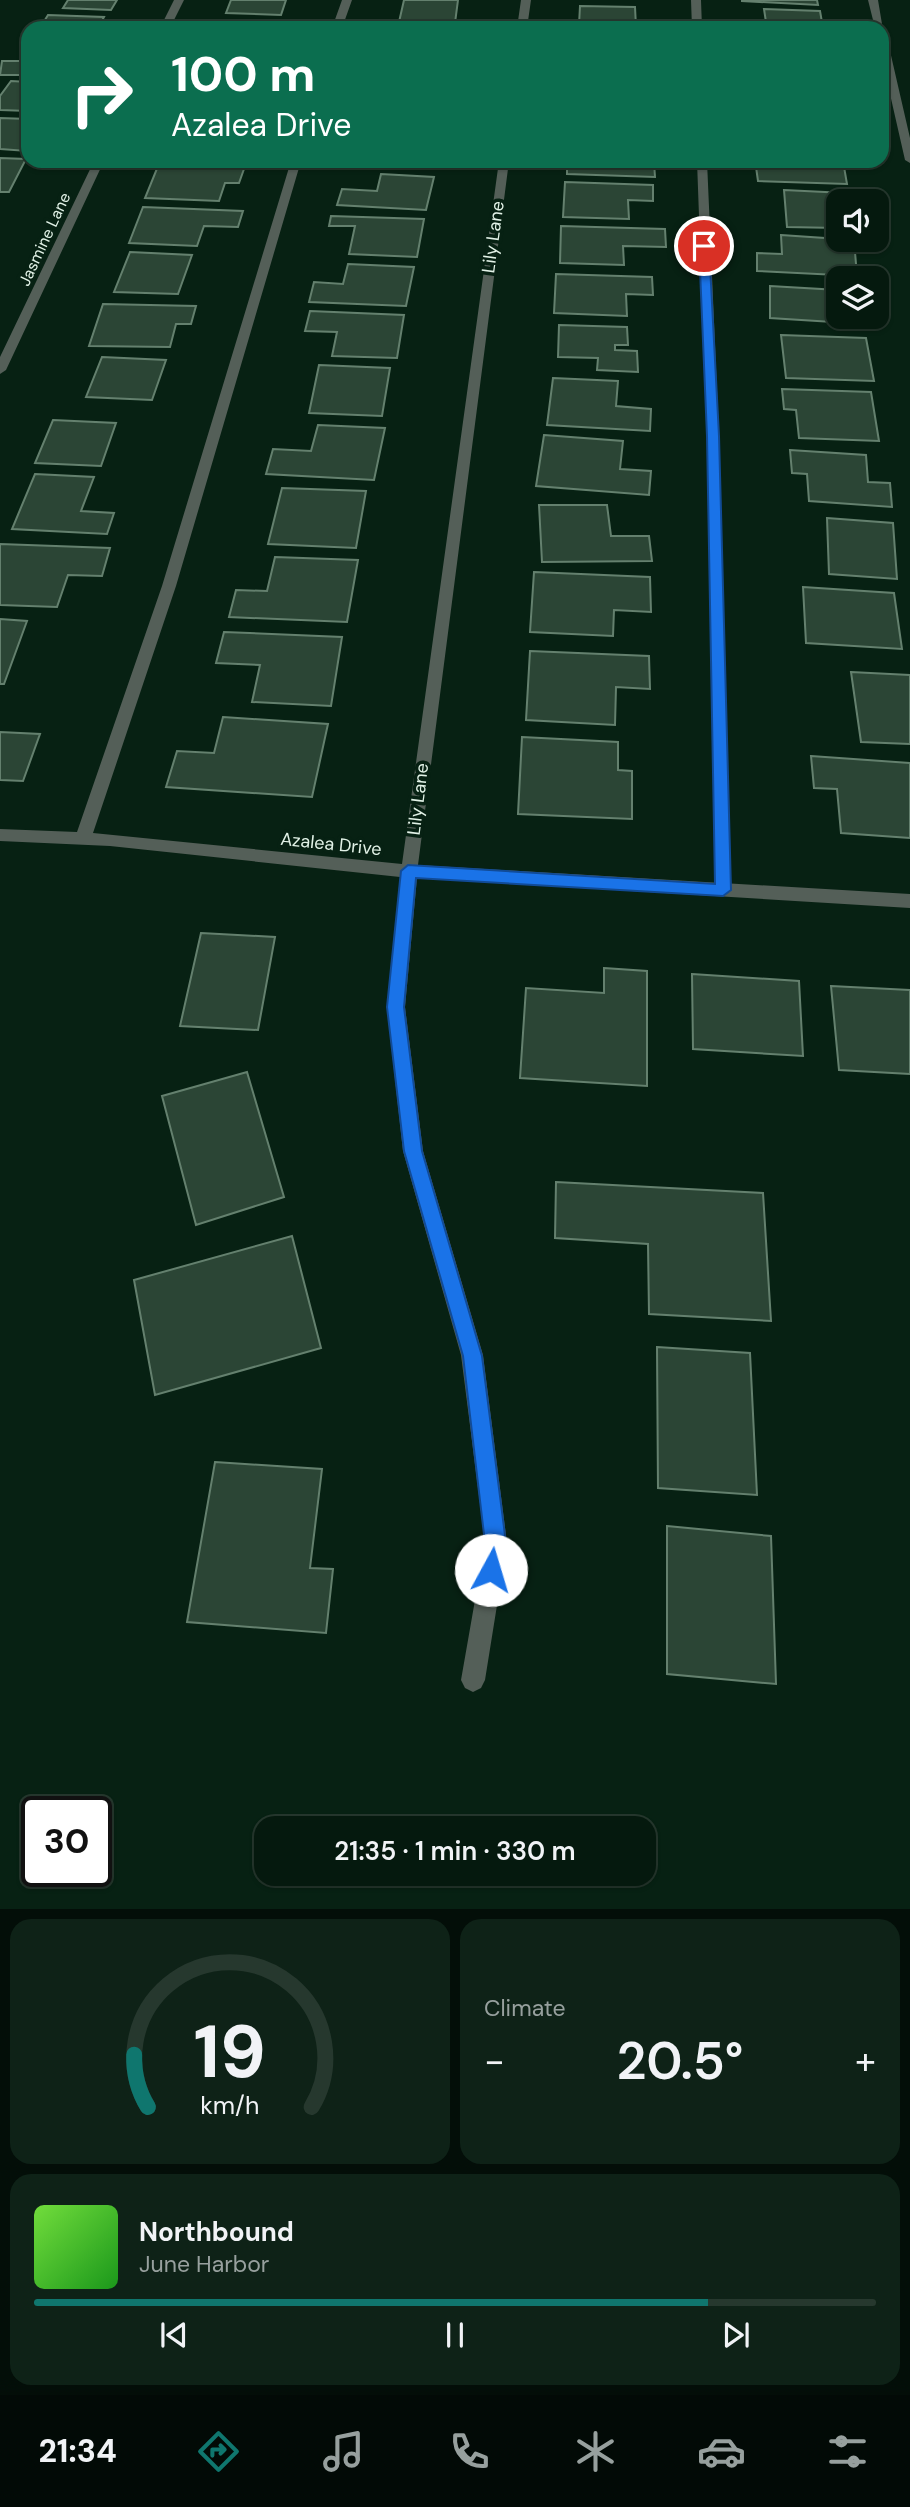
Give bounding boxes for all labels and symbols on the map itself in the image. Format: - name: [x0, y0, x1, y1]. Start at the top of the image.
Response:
- street label: Jasmine Lane: [14, 189, 75, 289]
- street label: Lily Lane: [476, 199, 510, 275]
- pin: [674, 216, 734, 276]
- street label: Lily Lane: [402, 762, 434, 836]
- street label: Azalea Drive: [279, 827, 383, 861]
- position arrow: [454, 1533, 528, 1607]
- speed limit sign: 30: [21, 1796, 112, 1887]

